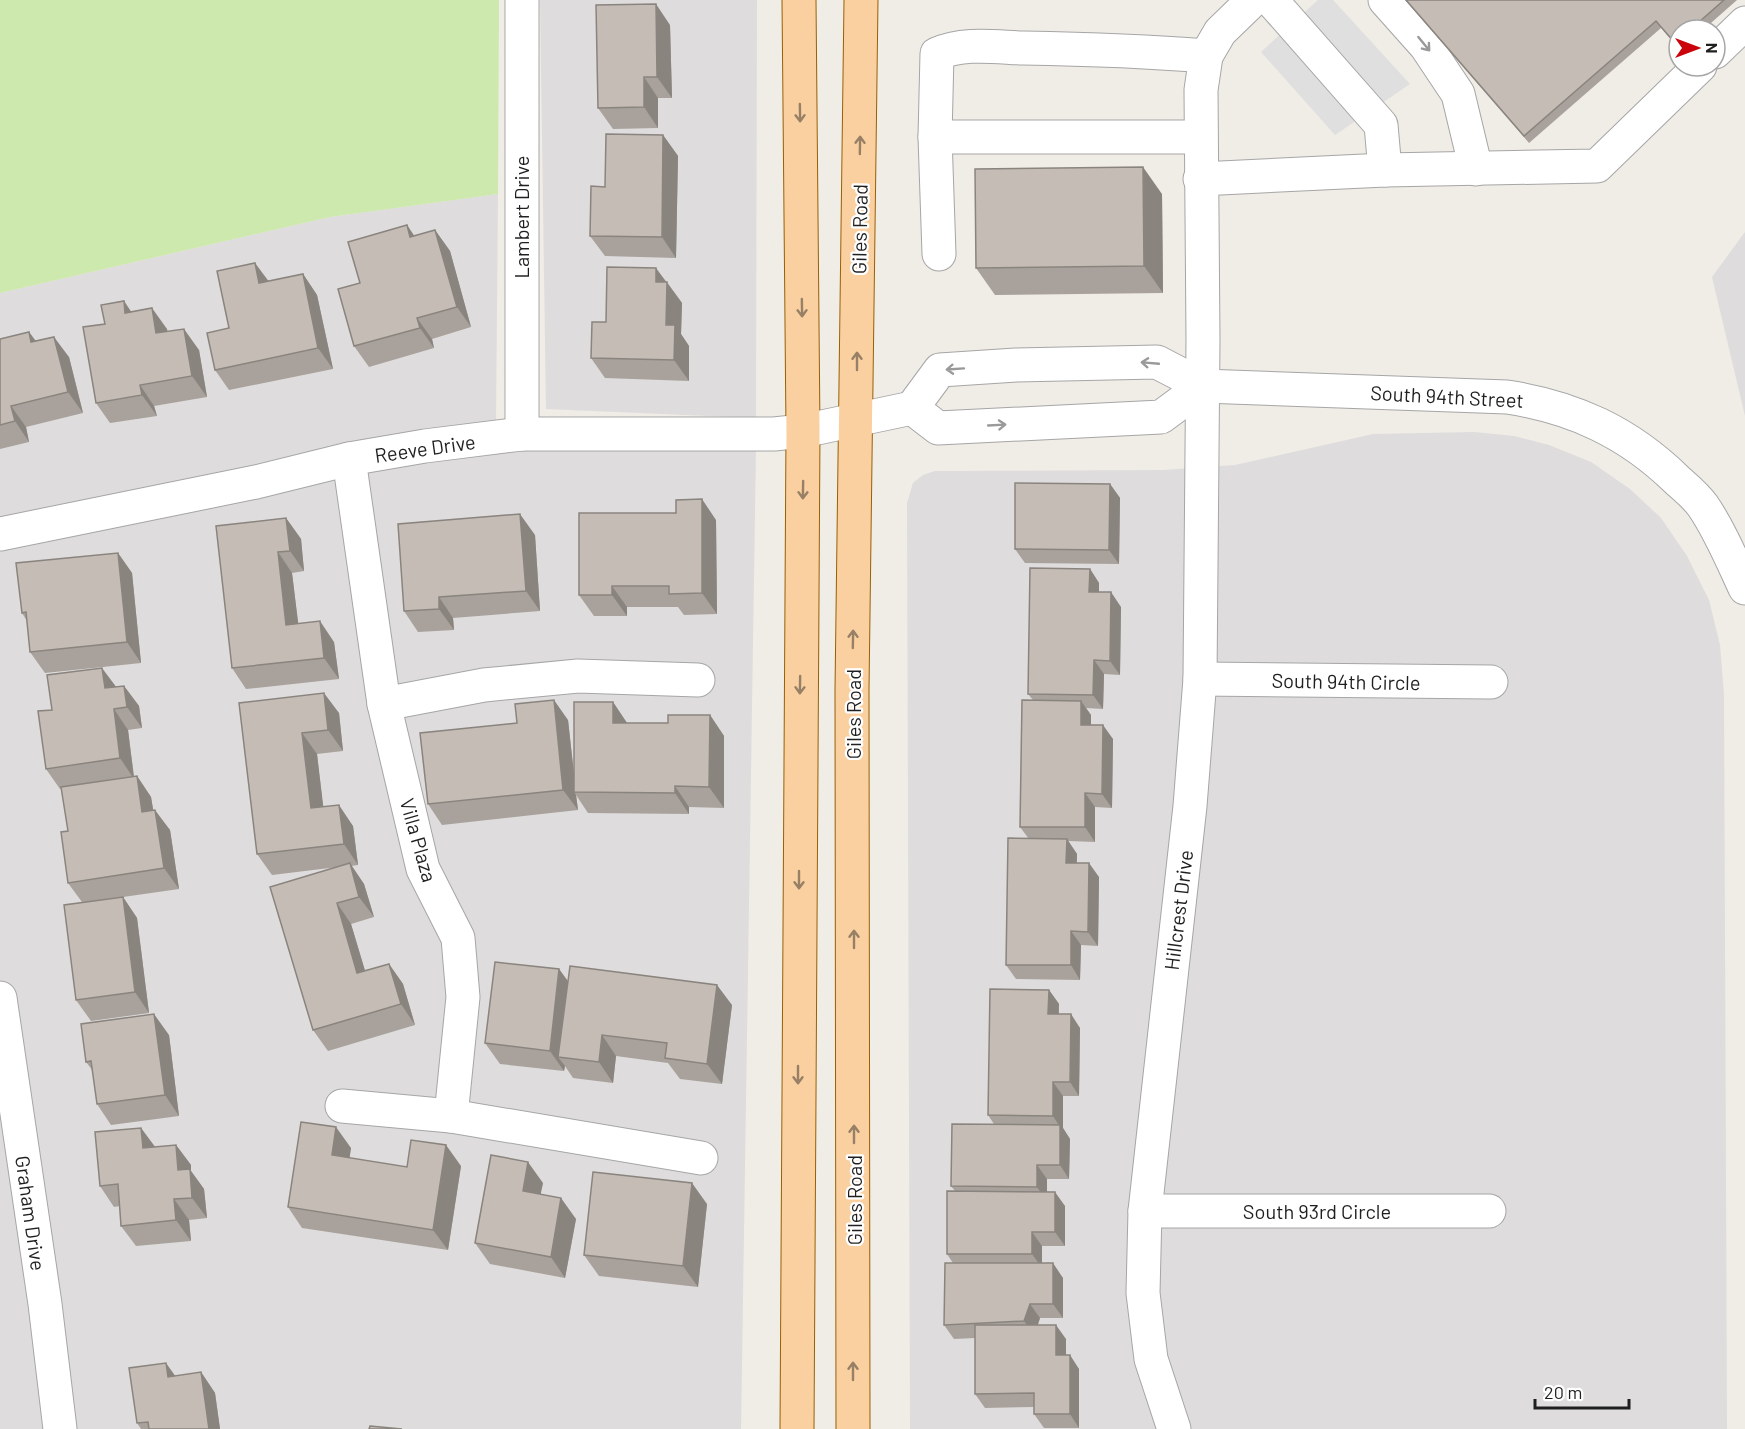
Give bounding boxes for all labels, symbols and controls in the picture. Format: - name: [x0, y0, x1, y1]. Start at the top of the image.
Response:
- north arrow: [1667, 18, 1727, 78]
- one-way arrow: [1417, 36, 1430, 52]
- text: N: [1703, 43, 1722, 53]
- one-way arrow: [794, 102, 806, 122]
- one-way arrow: [854, 136, 866, 156]
- street label: Lambert Drive: [509, 156, 533, 278]
- street label: Giles Road: [846, 184, 872, 274]
- one-way arrow: [796, 297, 808, 317]
- one-way arrow: [851, 351, 863, 371]
- one-way arrow: [1141, 357, 1160, 368]
- one-way arrow: [946, 363, 966, 374]
- street label: South 94th Street: [1370, 380, 1524, 412]
- one-way arrow: [986, 420, 1006, 431]
- street label: Reeve Drive: [373, 429, 477, 467]
- one-way arrow: [797, 479, 809, 499]
- one-way arrow: [847, 629, 859, 649]
- street label: South 94th Circle: [1271, 668, 1421, 694]
- street label: Giles Road: [841, 669, 865, 759]
- one-way arrow: [795, 674, 806, 694]
- street label: Villa Plaza: [396, 795, 442, 885]
- street label: Hillcrest Drive: [1159, 849, 1197, 971]
- one-way arrow: [793, 869, 805, 889]
- one-way arrow: [848, 929, 860, 949]
- one-way arrow: [792, 1064, 804, 1084]
- one-way arrow: [848, 1124, 860, 1144]
- street label: Graham Drive: [11, 1154, 51, 1272]
- street label: Giles Road: [842, 1155, 866, 1245]
- street label: South 93rd Circle: [1243, 1199, 1391, 1223]
- one-way arrow: [847, 1361, 859, 1381]
- scale bar: [1535, 1372, 1630, 1410]
- text: 20 m: [1544, 1381, 1582, 1403]

